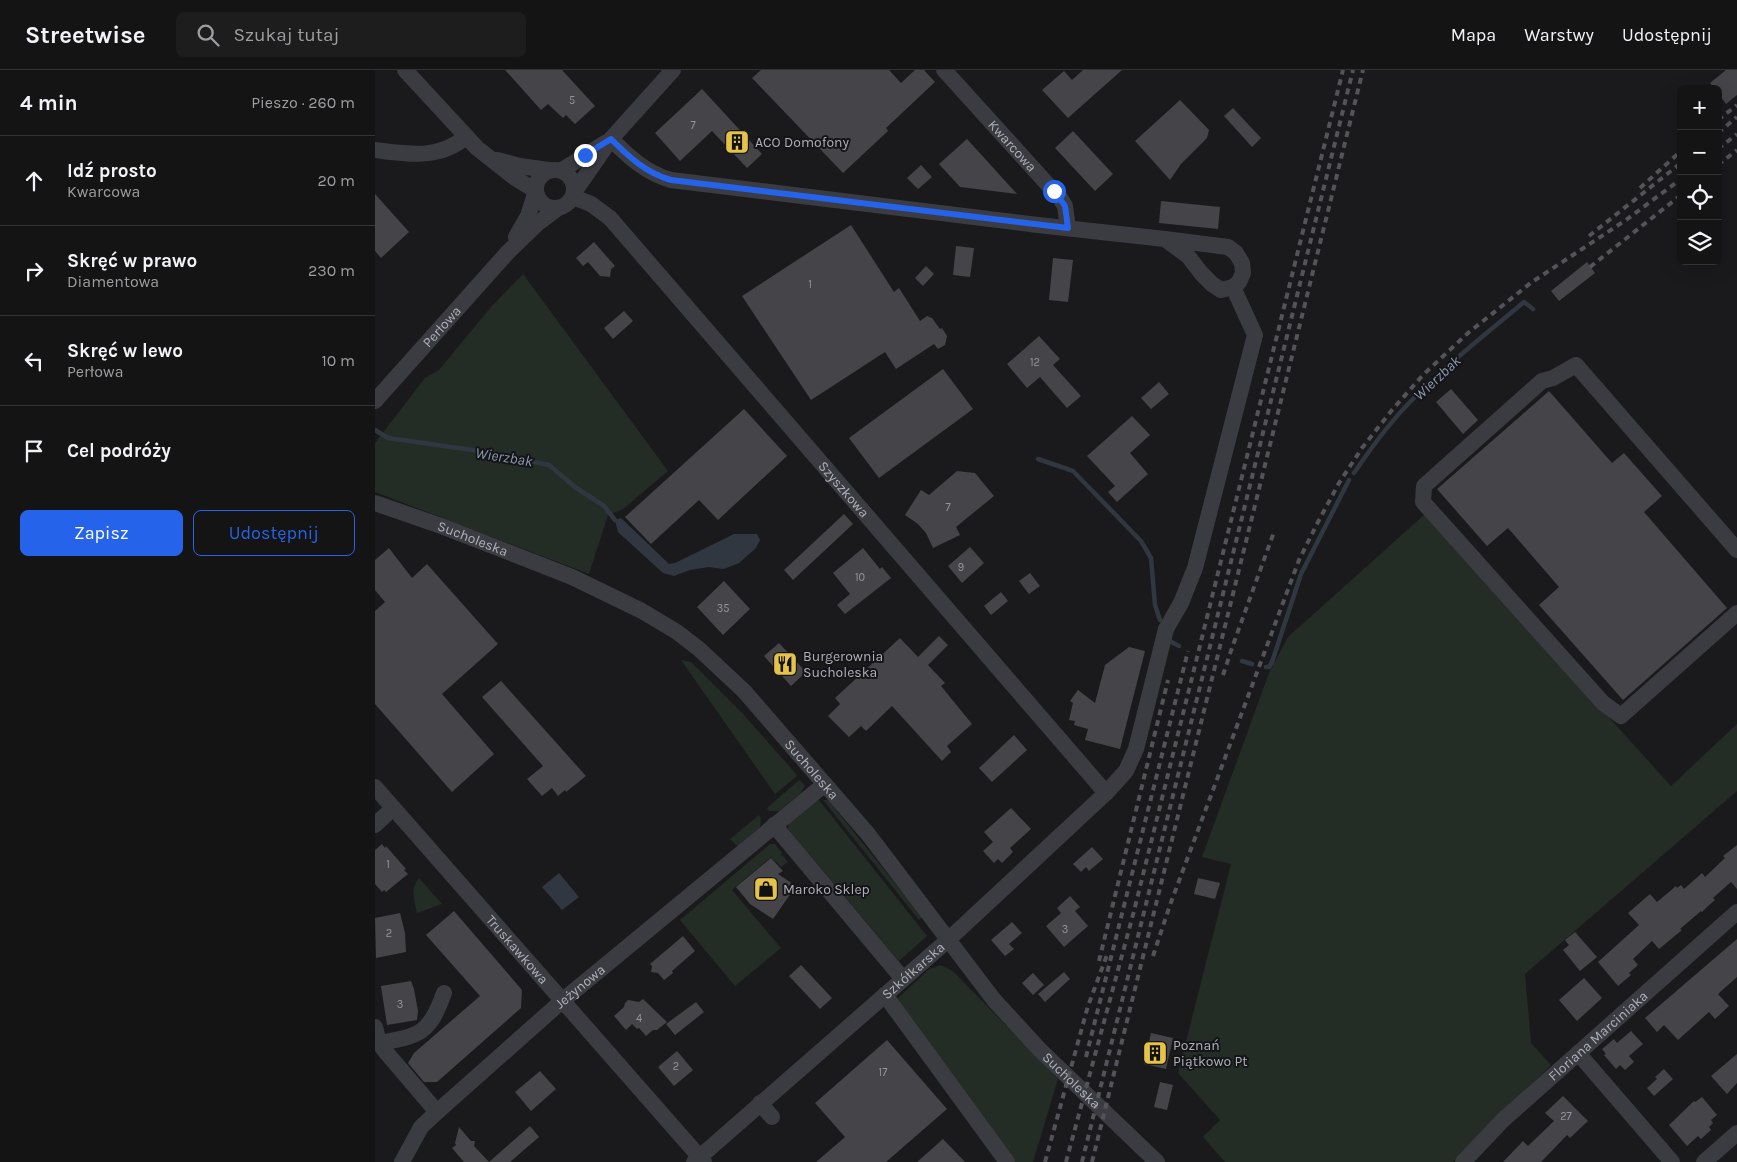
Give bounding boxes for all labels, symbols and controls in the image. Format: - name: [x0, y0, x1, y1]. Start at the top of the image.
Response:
- search box: [176, 12, 526, 57]
- text: Streetwise: [25, 21, 146, 49]
- icon: search: [194, 21, 222, 49]
- text: Szukaj tutaj: [234, 24, 339, 46]
- text: Mapa: [1451, 24, 1496, 46]
- text: Warstwy: [1524, 24, 1594, 46]
- text: Udostępnij: [1622, 24, 1712, 46]
- map controls: [1677, 85, 1722, 265]
- button: +: [1677, 85, 1722, 130]
- text: 4 min: [20, 91, 78, 115]
- text: Pieszo · 260 m: [251, 93, 355, 112]
- house number: 5: [569, 94, 575, 107]
- street label: Kwarcowa: [984, 116, 1040, 175]
- house number: 7: [690, 119, 696, 132]
- building icon: ACO Domofony: [724, 129, 750, 155]
- button: −: [1677, 130, 1722, 175]
- place label: ACO Domofony: [755, 134, 850, 151]
- route end: [574, 144, 597, 167]
- text: Idź prosto: [67, 160, 157, 182]
- icon: ahead: [20, 167, 48, 195]
- text: 20 m: [317, 171, 355, 190]
- button: locate: [1677, 175, 1722, 220]
- route start: [1043, 180, 1066, 203]
- text: Kwarcowa: [67, 182, 140, 201]
- button: layers: [1677, 220, 1722, 265]
- text: Skręć w prawo: [67, 250, 197, 272]
- icon: right: [20, 257, 48, 285]
- text: 230 m: [308, 261, 355, 280]
- text: Diamentowa: [67, 272, 159, 291]
- house number: 1: [808, 278, 812, 291]
- street label: Perłowa: [419, 303, 465, 351]
- text: Skręć w lewo: [67, 340, 183, 362]
- icon: left: [20, 347, 48, 375]
- text: 10 m: [321, 351, 355, 370]
- water label: Wierzbak: [1410, 351, 1465, 404]
- house number: 12: [1030, 356, 1040, 369]
- text: Perłowa: [67, 362, 123, 381]
- icon: arrive: [20, 437, 48, 465]
- text: Cel podróży: [67, 440, 171, 462]
- water label: Wierzbak: [474, 444, 534, 470]
- street label: Szyszkowa: [815, 458, 873, 521]
- house number: 7: [945, 501, 951, 514]
- button: Zapisz: [20, 510, 183, 556]
- button: Udostępnij: [193, 510, 355, 556]
- street label: Sucholeska: [435, 517, 510, 560]
- house number: 9: [958, 561, 964, 574]
- house number: 10: [855, 571, 865, 584]
- house number: 35: [717, 602, 729, 615]
- place label: Burgerownia Sucholeska: [803, 648, 883, 681]
- restaurant icon: Burgerownia Sucholeska: [772, 651, 798, 677]
- street label: Sucholeska: [781, 736, 842, 803]
- house number: 1: [386, 858, 390, 871]
- shop icon: Maroko Sklep: [753, 876, 779, 902]
- place label: Maroko Sklep: [783, 881, 870, 898]
- street label: Truskawkowa: [482, 912, 552, 988]
- house number: 3: [1062, 923, 1068, 936]
- house number: 2: [386, 927, 392, 940]
- street label: Szkółkarska: [878, 939, 948, 1003]
- street label: Jeżynowa: [551, 961, 609, 1012]
- street label: Floriana Marciniaka: [1545, 987, 1652, 1085]
- house number: 3: [397, 998, 403, 1011]
- house number: 4: [636, 1012, 642, 1025]
- place label: Poznań Piątkowo Pt: [1173, 1037, 1248, 1070]
- building icon: Poznań Piątkowo Pt: [1142, 1040, 1168, 1066]
- street label: Sucholeska: [1039, 1049, 1104, 1113]
- house number: 2: [673, 1060, 679, 1073]
- house number: 17: [879, 1066, 887, 1079]
- house number: 27: [1560, 1110, 1572, 1123]

